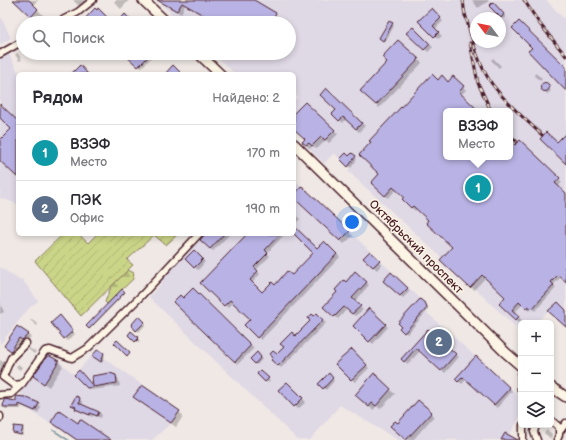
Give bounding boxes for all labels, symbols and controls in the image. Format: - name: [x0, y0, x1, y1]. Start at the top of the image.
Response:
- north arrow: [470, 12, 506, 48]
- search box: [16, 16, 296, 60]
- icon: search: [30, 27, 52, 49]
- text: Поиск: [62, 29, 105, 48]
- text: Рядом: [32, 88, 83, 108]
- text: Найдено: 2: [212, 90, 280, 106]
- popup: [443, 108, 513, 160]
- text: ВЗЭФ: [458, 117, 498, 136]
- text: ВЗЭФ: [70, 135, 110, 154]
- text: Место: [458, 136, 495, 152]
- text: 1: [42, 145, 48, 161]
- text: 170 m: [247, 145, 280, 161]
- text: Место: [70, 154, 107, 170]
- pin: 1: [465, 173, 491, 203]
- text: ПЭК: [70, 191, 101, 210]
- street label: Октябрьский проспект: [366, 197, 467, 298]
- text: 2: [41, 201, 49, 217]
- text: 190 m: [246, 201, 280, 217]
- text: Офис: [70, 210, 104, 226]
- your location: [342, 212, 362, 232]
- map controls: [518, 320, 554, 428]
- button: +: [518, 320, 554, 356]
- pin: 2: [426, 327, 452, 357]
- button: −: [518, 356, 554, 392]
- button: layers: [518, 392, 554, 428]

